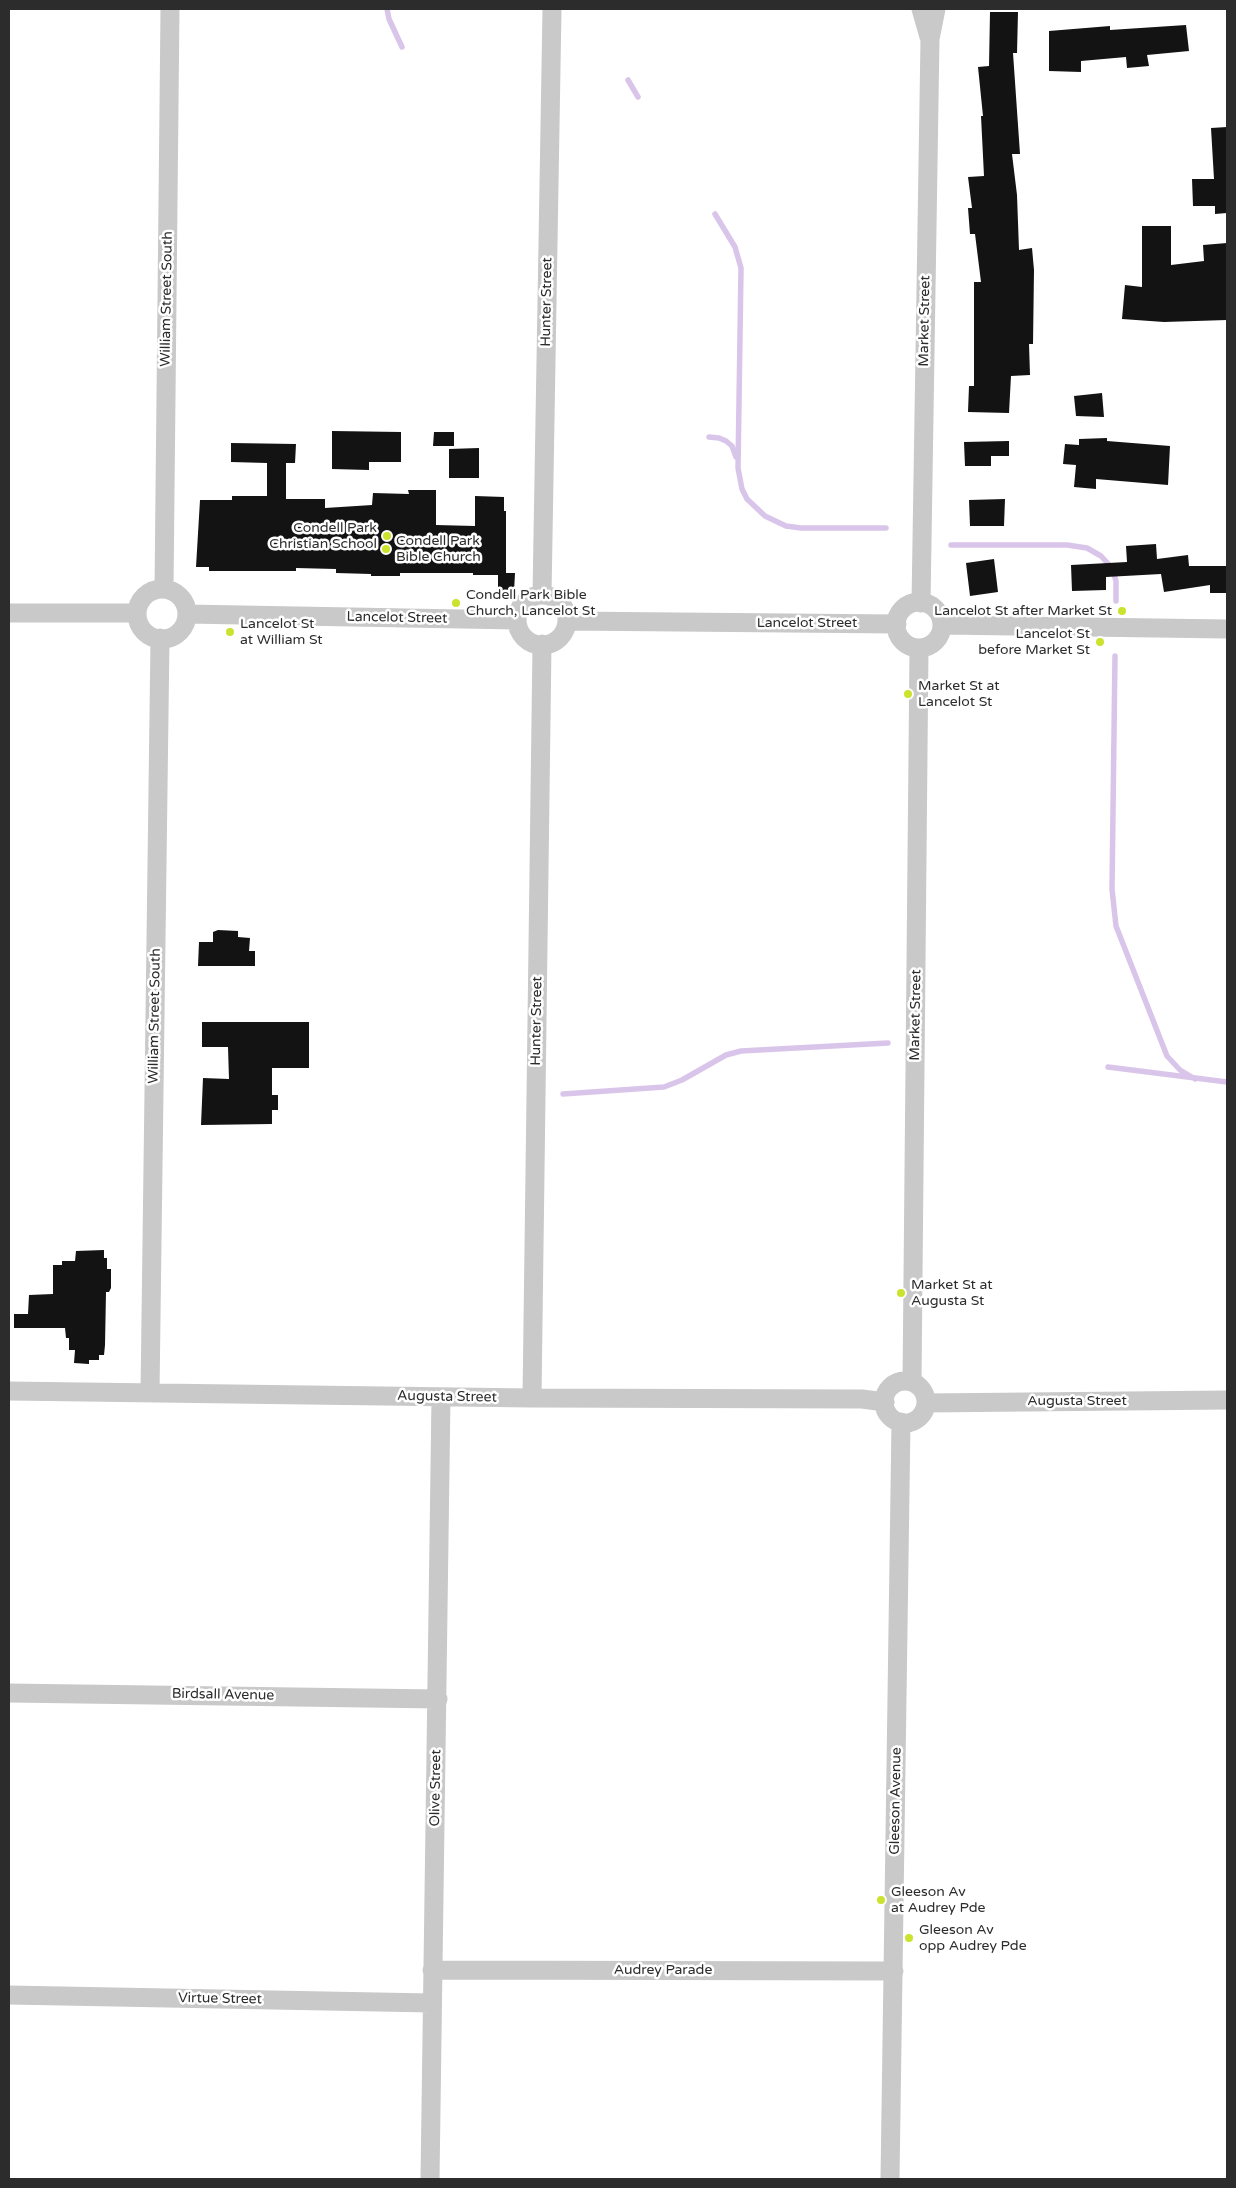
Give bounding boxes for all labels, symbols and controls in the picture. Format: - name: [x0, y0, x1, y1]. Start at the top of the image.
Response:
- street label: William Street South: [157, 231, 177, 367]
- street label: Hunter Street: [538, 257, 556, 347]
- street label: Market Street: [916, 275, 934, 367]
- place label: Condell Park Christian School: [269, 520, 377, 552]
- marker: Condell Park Christian School: [381, 530, 393, 542]
- place label: Condell Park Bible Church: [396, 533, 481, 566]
- marker: Condell Park Bible Church: [380, 543, 392, 555]
- place label: Condell Park Bible Church, Lancelot St: [466, 587, 596, 620]
- marker: Condell Park Bible Church, Lancelot St: [450, 597, 462, 609]
- place label: Lancelot St after Market St: [934, 603, 1112, 619]
- marker: Lancelot St after Market St: [1116, 605, 1128, 617]
- street label: Lancelot Street: [346, 609, 448, 627]
- street label: Lancelot Street: [757, 615, 857, 631]
- place label: Lancelot St at William St: [240, 616, 323, 648]
- marker: Lancelot St at William St: [224, 626, 236, 638]
- place label: Lancelot St before Market St: [978, 626, 1090, 658]
- marker: Lancelot St before Market St: [1094, 636, 1106, 648]
- place label: Market St at Lancelot St: [918, 678, 1000, 710]
- marker: Market St at Lancelot St: [902, 688, 914, 700]
- street label: William Street South: [145, 948, 165, 1084]
- street label: Market Street: [907, 969, 925, 1061]
- street label: Hunter Street: [528, 976, 546, 1066]
- place label: Market St at Augusta St: [911, 1277, 993, 1310]
- marker: Market St at Augusta St: [895, 1287, 907, 1299]
- street label: Augusta Street: [397, 1388, 497, 1406]
- street label: Augusta Street: [1027, 1393, 1127, 1409]
- street label: Birdsall Avenue: [172, 1686, 274, 1704]
- street label: Gleeson Avenue: [887, 1747, 905, 1855]
- street label: Olive Street: [427, 1749, 445, 1827]
- place label: Gleeson Av at Audrey Pde: [891, 1884, 985, 1916]
- marker: Gleeson Av at Audrey Pde: [875, 1894, 887, 1906]
- place label: Gleeson Av opp Audrey Pde: [919, 1922, 1027, 1954]
- marker: Gleeson Av opp Audrey Pde: [903, 1932, 915, 1944]
- street label: Audrey Parade: [614, 1962, 712, 1978]
- street label: Virtue Street: [178, 1990, 262, 2008]

